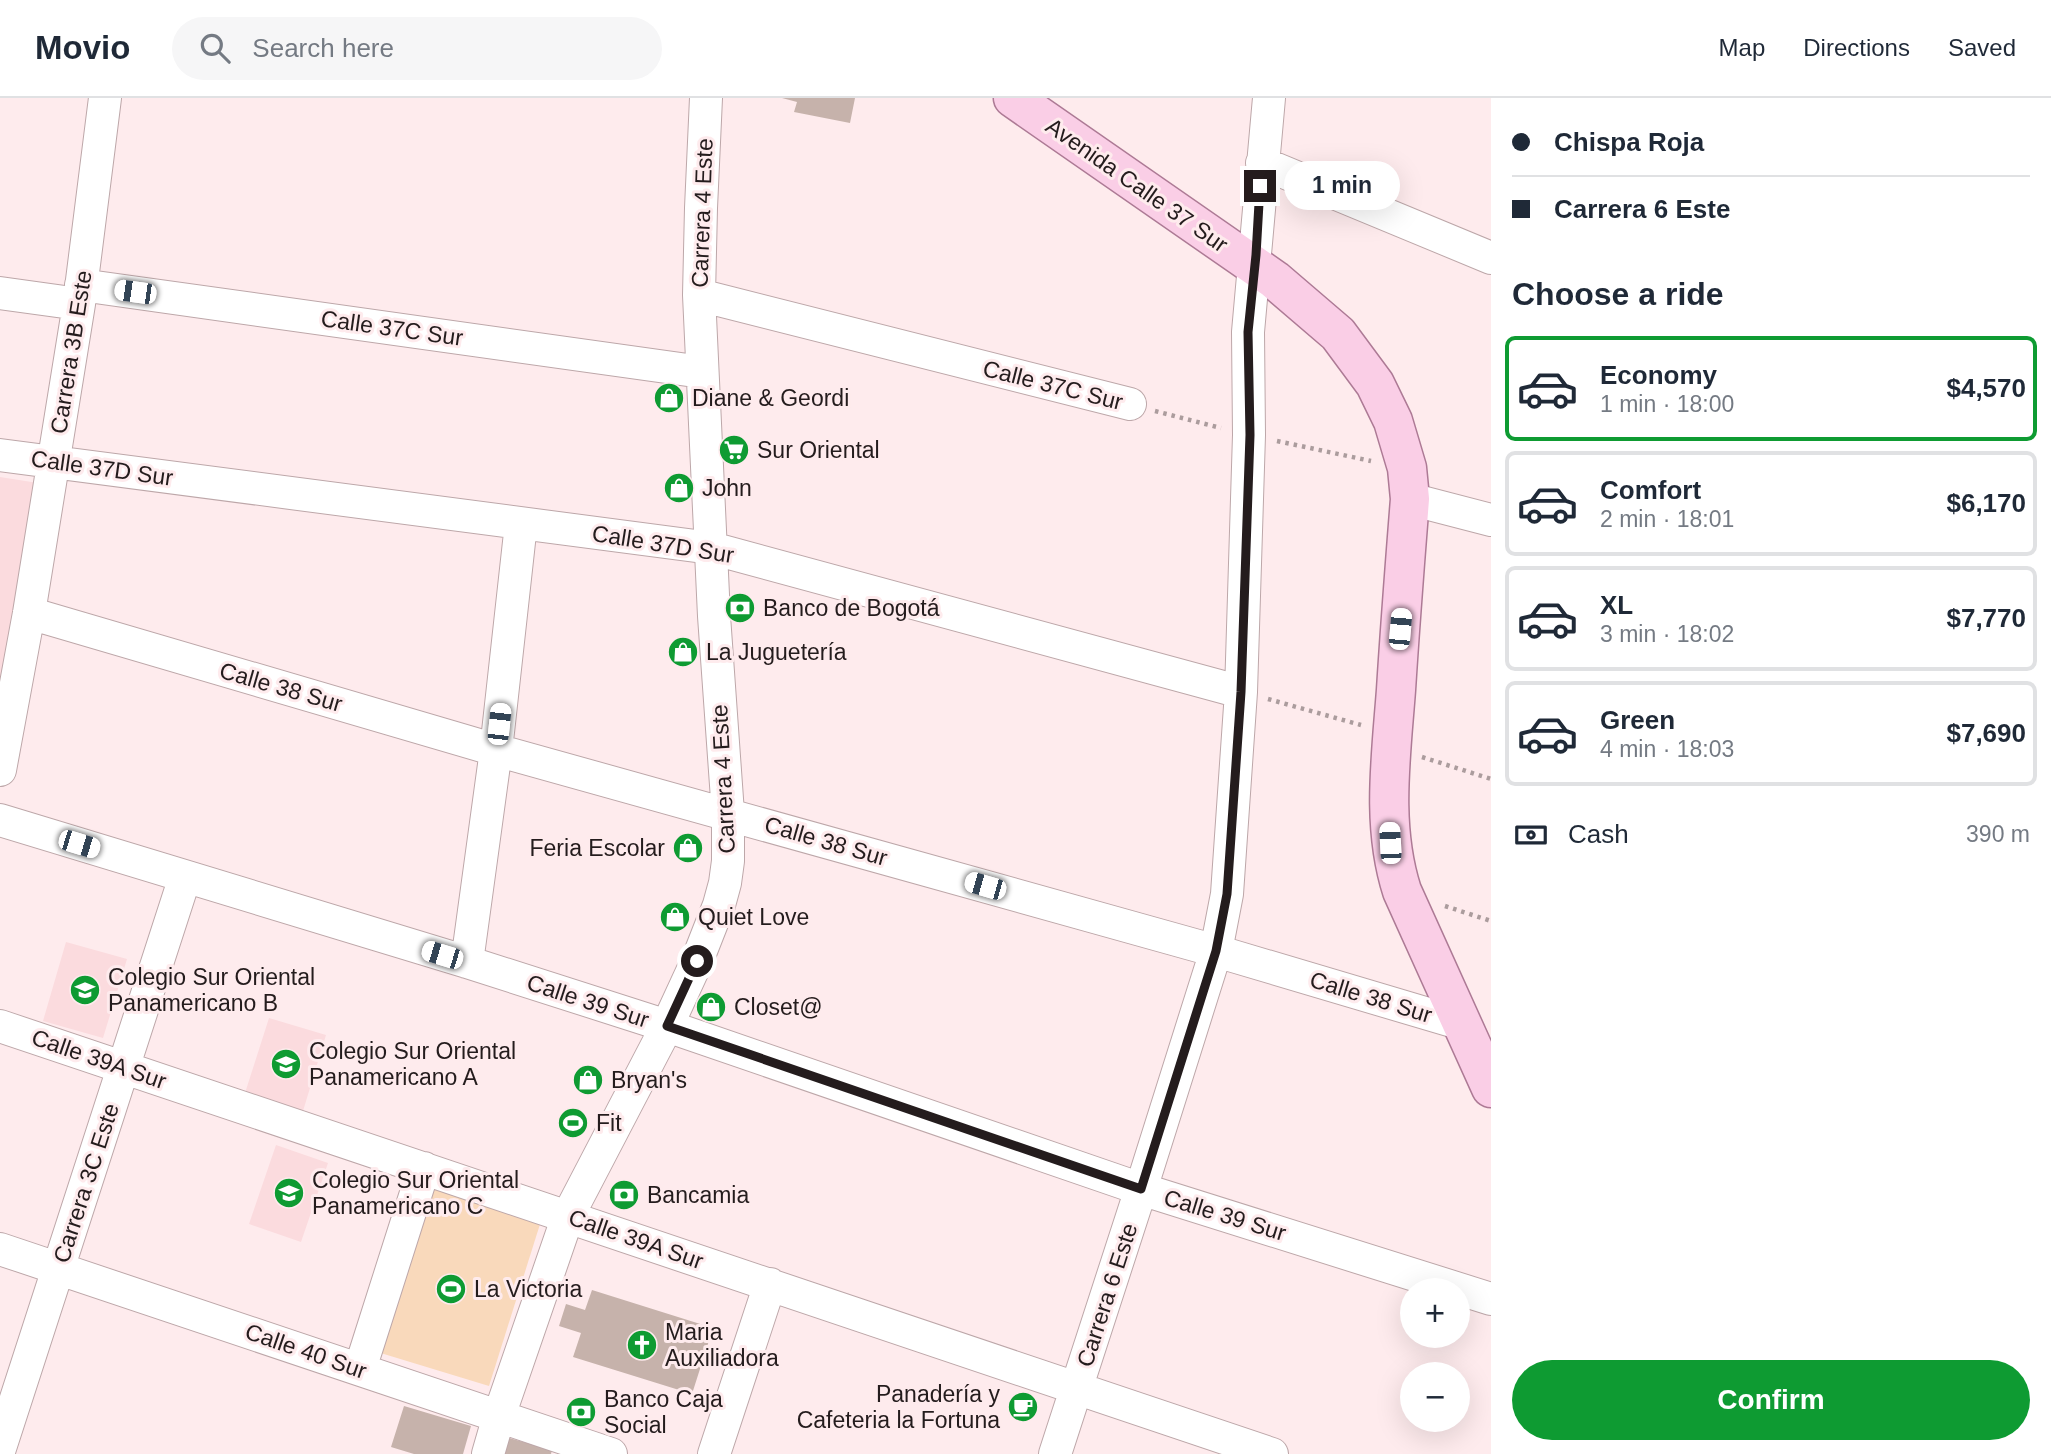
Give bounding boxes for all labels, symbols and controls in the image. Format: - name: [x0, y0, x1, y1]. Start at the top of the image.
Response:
- search box: [172, 17, 662, 80]
- text: Movio: [35, 29, 130, 66]
- icon: search: [196, 29, 234, 67]
- text: Search here: [252, 33, 394, 63]
- text: Map: [1719, 34, 1765, 61]
- text: Directions: [1803, 34, 1910, 61]
- text: Saved: [1948, 34, 2016, 61]
- street label: Avenida Calle 37 Sur: [1041, 112, 1233, 258]
- text: Chispa Roja: [1554, 127, 1704, 157]
- street label: Carrera 4 Este: [686, 138, 718, 288]
- callout: 1 min: [1284, 162, 1400, 210]
- route end: [1244, 170, 1276, 202]
- text: 1 min: [1312, 172, 1372, 198]
- text: Carrera 6 Este: [1554, 194, 1730, 224]
- street label: Carrera 3B Este: [45, 269, 97, 435]
- text: Choose a ride: [1512, 276, 1724, 312]
- car: [113, 279, 158, 305]
- street label: Calle 37C Sur: [319, 305, 465, 351]
- street label: Calle 37C Sur: [980, 355, 1126, 415]
- icon: car: [1516, 357, 1579, 420]
- text: Economy: [1600, 360, 1717, 390]
- text: $4,570: [1946, 373, 2026, 403]
- shop icon: Diane & Geordi: [652, 381, 686, 415]
- place label: Diane & Geordi: [692, 385, 849, 411]
- text: 1 min · 18:00: [1600, 391, 1734, 417]
- supermarket icon: Sur Oriental: [717, 433, 751, 467]
- place label: Sur Oriental: [757, 437, 880, 463]
- street label: Calle 37D Sur: [29, 445, 175, 491]
- shop icon: John: [662, 471, 696, 505]
- icon: car: [1516, 472, 1579, 535]
- place label: John: [702, 475, 752, 501]
- text: Comfort: [1600, 475, 1701, 505]
- text: $6,170: [1946, 488, 2026, 518]
- text: 2 min · 18:01: [1600, 506, 1734, 532]
- street label: Calle 37D Sur: [590, 520, 736, 568]
- icon: car: [1516, 587, 1579, 650]
- text: XL: [1600, 590, 1633, 620]
- bank icon: Banco de Bogotá: [723, 591, 757, 625]
- place label: Banco de Bogotá: [763, 595, 940, 621]
- text: $7,770: [1946, 603, 2026, 633]
- car: [1388, 607, 1413, 651]
- text: 3 min · 18:02: [1600, 621, 1734, 647]
- shop icon: La Juguetería: [666, 635, 700, 669]
- place label: La Juguetería: [706, 639, 847, 665]
- street label: Calle 38 Sur: [217, 657, 346, 717]
- car: [487, 702, 512, 746]
- icon: car: [1516, 702, 1579, 765]
- street label: Carrera 4 Este: [706, 704, 740, 854]
- text: Green: [1600, 705, 1675, 735]
- text: $7,690: [1946, 718, 2026, 748]
- text: 4 min · 18:03: [1600, 736, 1734, 762]
- street label: Calle 38 Sur: [762, 811, 891, 871]
- icon: cash: [1512, 816, 1550, 854]
- text: Cash: [1568, 819, 1629, 849]
- car: [1379, 821, 1402, 865]
- text: 390 m: [1966, 821, 2030, 847]
- car: [56, 828, 103, 860]
- shop icon: Feria Escolar: [671, 831, 705, 865]
- place label: Feria Escolar: [530, 835, 665, 861]
- car: [962, 870, 1009, 902]
- shop icon: Quiet Love: [658, 900, 692, 934]
- place label: Quiet Love: [698, 904, 809, 930]
- car: [419, 939, 466, 971]
- route start: [681, 945, 713, 977]
- place label: Colegio Sur Oriental Panamericano B: [108, 964, 315, 1016]
- street label: Calle 38 Sur: [1307, 966, 1436, 1028]
- street label: Calle 39 Sur: [524, 969, 653, 1033]
- school or university icon: Colegio Sur Oriental Panamericano B: [68, 973, 102, 1007]
- shop icon: Closet@: [694, 990, 728, 1024]
- place label: Closet@: [734, 994, 823, 1020]
- street label: Calle 39A Sur: [28, 1024, 170, 1094]
- place label: Colegio Sur Oriental Panamericano A: [309, 1038, 516, 1090]
- school or university icon: Colegio Sur Oriental Panamericano A: [269, 1047, 303, 1081]
- shop icon: Bryan's: [571, 1063, 605, 1097]
- place label: Bryan's: [611, 1067, 687, 1093]
- street label: Carrera 3C Este: [48, 1100, 124, 1266]
- sports icon: Fit: [556, 1106, 590, 1140]
- place label: Fit: [596, 1110, 622, 1136]
- place label: Colegio Sur Oriental Panamericano C: [312, 1167, 519, 1219]
- school or university icon: Colegio Sur Oriental Panamericano C: [272, 1176, 306, 1210]
- bank icon: Bancamia: [607, 1178, 641, 1212]
- place label: Bancamia: [647, 1182, 749, 1208]
- street label: Calle 39 Sur: [1161, 1184, 1290, 1246]
- street label: Calle 39A Sur: [565, 1204, 707, 1274]
- street label: Carrera 6 Este: [1072, 1220, 1142, 1370]
- sports icon: La Victoria: [434, 1272, 468, 1306]
- place label: La Victoria: [474, 1276, 582, 1302]
- map controls: [1400, 1278, 1470, 1432]
- button: +: [1400, 1278, 1470, 1348]
- street label: Calle 40 Sur: [242, 1318, 370, 1384]
- place label: Maria Auxiliadora: [665, 1319, 779, 1371]
- church icon: Maria Auxiliadora: [625, 1328, 659, 1362]
- button: Confirm: [1512, 1360, 2030, 1440]
- button: −: [1400, 1362, 1470, 1432]
- place label: Panadería y Cafeteria la Fortuna: [797, 1381, 1000, 1433]
- place label: Banco Caja Social: [604, 1386, 723, 1438]
- cafe icon: Panadería y Cafeteria la Fortuna: [1006, 1390, 1040, 1424]
- bank icon: Banco Caja Social: [564, 1395, 598, 1429]

